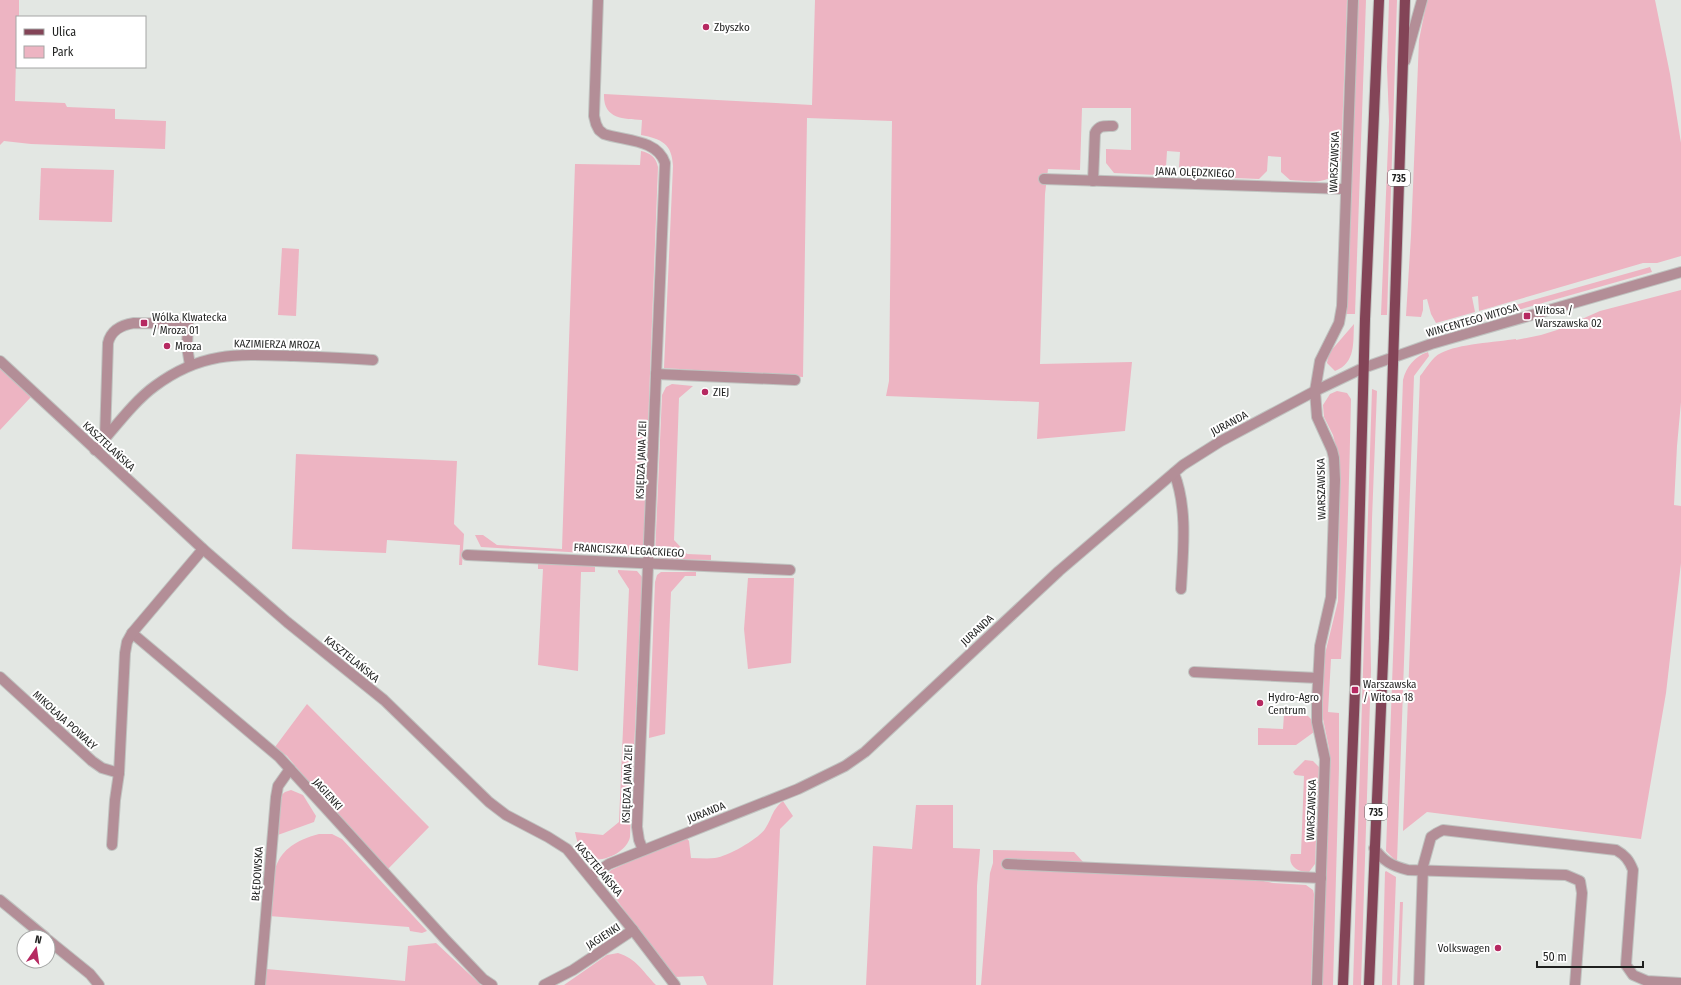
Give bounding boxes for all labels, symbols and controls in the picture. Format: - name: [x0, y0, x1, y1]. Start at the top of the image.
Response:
- legend: [16, 16, 146, 68]
- place label: Zbyszko: [714, 21, 750, 34]
- marker: Zbyszko: [701, 22, 711, 32]
- text: Ulica: [52, 25, 76, 39]
- text: Park: [52, 45, 74, 59]
- street label: WARSZAWSKA: [1327, 131, 1342, 193]
- street label: JANA OLĘDZKIEGO: [1155, 165, 1235, 180]
- road number: 735: [1388, 170, 1410, 186]
- street label: WINCENTEGO WITOSA: [1425, 301, 1520, 340]
- place label: Witosa / Warszawska 02: [1535, 304, 1602, 330]
- place label: Wólka Klwatecka / Mroza 01: [152, 311, 227, 337]
- marker: Witosa / Warszawska 02: [1522, 311, 1532, 321]
- marker: Wólka Klwatecka / Mroza 01: [139, 318, 149, 328]
- street label: KAZIMIERZA MROZA: [234, 337, 320, 352]
- place label: Mroza: [175, 340, 202, 353]
- marker: Mroza: [162, 341, 172, 351]
- place label: ZIEJ: [713, 386, 729, 399]
- marker: ZIEJ: [700, 387, 710, 397]
- street label: JURANDA: [1209, 408, 1250, 439]
- street label: KASZTELAŃSKA: [80, 418, 138, 474]
- street label: KSIĘDZA JANA ZIEI: [634, 420, 649, 500]
- street label: WARSZAWSKA: [1314, 458, 1329, 520]
- street label: FRANCISZKA LEGACKIEGO: [573, 541, 685, 560]
- street label: JURANDA: [958, 612, 997, 649]
- street label: KASZTELAŃSKA: [322, 633, 382, 686]
- place label: Warszawska / Witosa 18: [1363, 678, 1416, 704]
- marker: Warszawska / Witosa 18: [1350, 685, 1360, 695]
- street label: MIKOŁAJA POWAŁY: [30, 688, 100, 753]
- place label: Hydro-Agro Centrum: [1268, 691, 1319, 717]
- marker: Hydro-Agro Centrum: [1255, 698, 1265, 708]
- street label: KSIĘDZA JANA ZIEI: [620, 744, 635, 824]
- street label: JAGIENKI: [310, 776, 345, 813]
- street label: WARSZAWSKA: [1304, 779, 1319, 841]
- street label: JURANDA: [685, 799, 727, 826]
- road number: 735: [1365, 804, 1387, 820]
- street label: KASZTELAŃSKA: [572, 839, 626, 899]
- street label: BŁĘDOWSKA: [249, 846, 266, 902]
- street label: JAGIENKI: [584, 921, 623, 952]
- north arrow: [16, 929, 56, 969]
- text: N: [33, 933, 43, 947]
- place label: Volkswagen: [1438, 942, 1490, 955]
- marker: Volkswagen: [1493, 943, 1503, 953]
- scale bar: [1537, 943, 1643, 969]
- text: 50 m: [1543, 950, 1567, 964]

